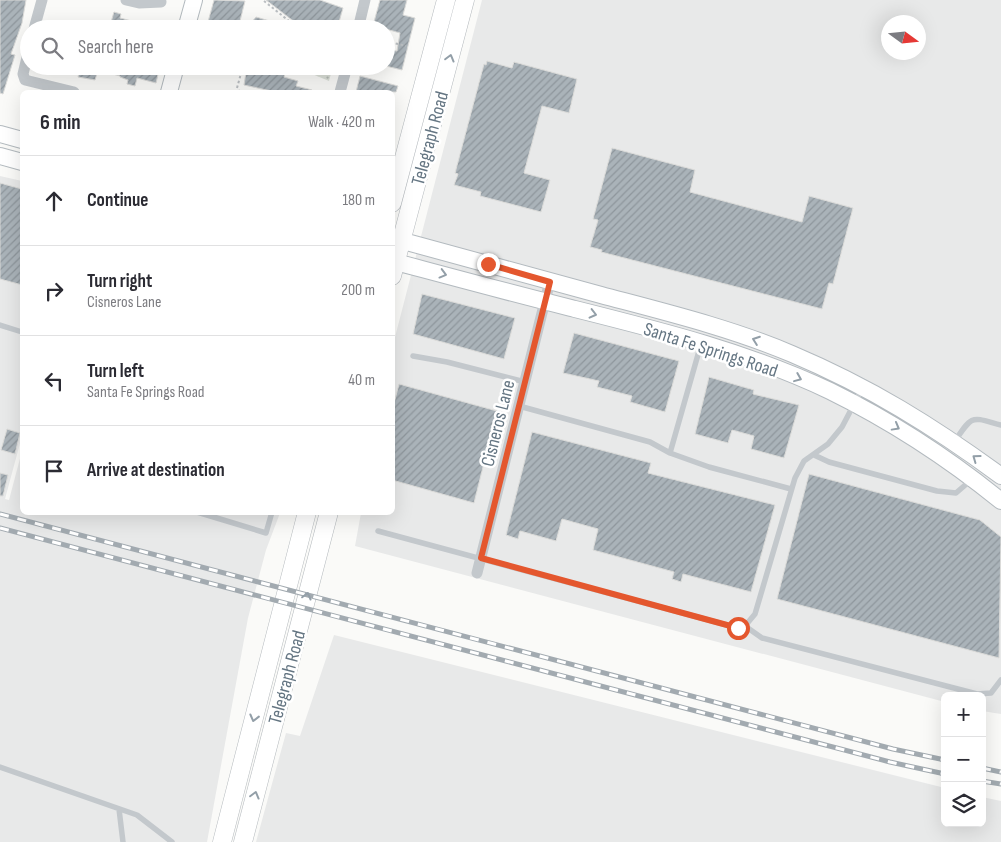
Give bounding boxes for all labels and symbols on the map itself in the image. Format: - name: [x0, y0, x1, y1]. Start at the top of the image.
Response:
- north arrow: [881, 15, 926, 60]
- one-way arrow: [444, 54, 455, 63]
- street label: Telegraph Road: [407, 89, 454, 188]
- route end: [477, 253, 500, 276]
- one-way arrow: [439, 269, 447, 279]
- one-way arrow: [588, 308, 596, 318]
- street label: Santa Fe Springs Road: [641, 318, 780, 383]
- one-way arrow: [752, 336, 761, 346]
- one-way arrow: [793, 372, 801, 382]
- street label: Cisneros Lane: [477, 378, 520, 469]
- one-way arrow: [890, 421, 899, 431]
- one-way arrow: [972, 455, 982, 464]
- one-way arrow: [301, 592, 312, 601]
- route start: [727, 617, 750, 640]
- street label: Telegraph Road: [264, 628, 311, 727]
- one-way arrow: [249, 714, 260, 722]
- one-way arrow: [249, 790, 260, 799]

